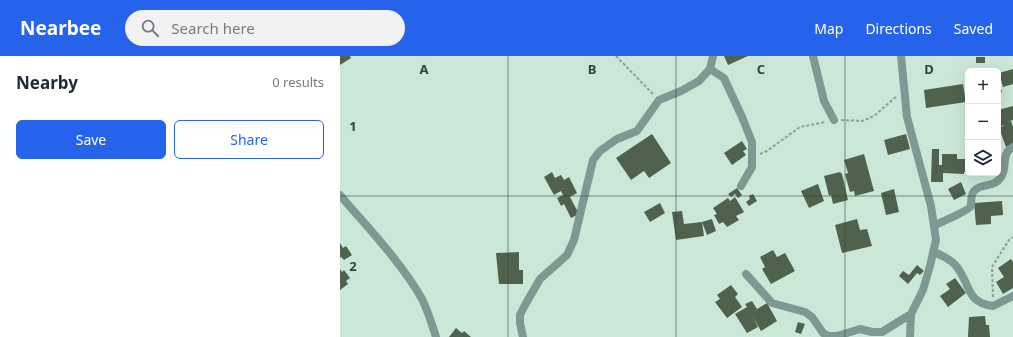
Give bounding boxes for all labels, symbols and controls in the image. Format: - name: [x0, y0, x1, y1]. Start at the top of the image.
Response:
- search box: [125, 10, 405, 46]
- text: Nearbee: [20, 15, 101, 41]
- icon: search: [139, 17, 161, 39]
- text: Search here: [171, 18, 255, 38]
- text: Map: [814, 19, 843, 38]
- text: Directions: [865, 19, 932, 38]
- text: Saved: [954, 19, 993, 38]
- text: A: [420, 60, 429, 78]
- text: B: [588, 60, 596, 78]
- text: C: [757, 60, 765, 78]
- text: D: [924, 60, 934, 78]
- map controls: [965, 68, 1001, 176]
- button: +: [965, 68, 1001, 104]
- text: Nearby: [16, 71, 78, 94]
- text: 0 results: [272, 73, 324, 91]
- button: −: [965, 104, 1001, 140]
- text: 1: [349, 117, 357, 135]
- button: Save: [16, 120, 166, 159]
- button: Share: [174, 120, 324, 159]
- button: layers: [965, 140, 1001, 176]
- text: 2: [349, 257, 357, 275]

